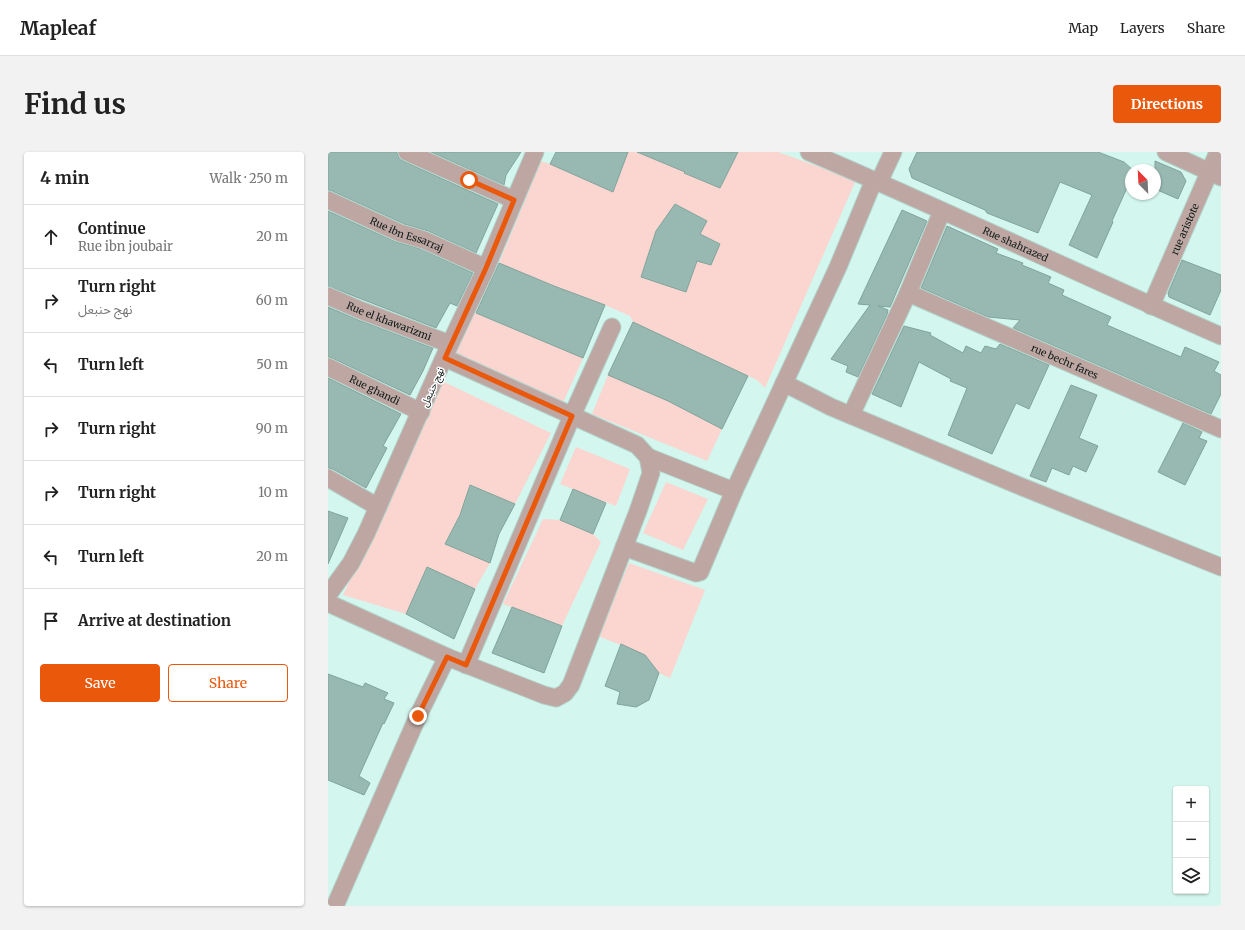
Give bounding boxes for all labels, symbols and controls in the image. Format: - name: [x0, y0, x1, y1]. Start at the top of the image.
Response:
- text: Mapleaf: [20, 16, 96, 40]
- text: Map: [1068, 19, 1098, 37]
- text: Layers: [1120, 19, 1165, 37]
- text: Share: [1187, 19, 1225, 37]
- button: Directions: [1113, 85, 1221, 123]
- text: Find us: [24, 86, 126, 122]
- north arrow: [1125, 164, 1161, 200]
- text: 4 min: [40, 167, 89, 189]
- text: Walk · 250 m: [210, 170, 288, 187]
- route start: [460, 171, 478, 189]
- street label: rue aristote: [1168, 201, 1202, 257]
- street label: Rue ibn Essarraj: [368, 214, 445, 255]
- text: Continue: [78, 219, 146, 238]
- street label: Rue shahrazed: [980, 224, 1050, 265]
- icon: ahead: [40, 226, 62, 248]
- text: 20 m: [256, 228, 288, 245]
- text: Rue ibn joubair: [78, 238, 173, 255]
- text: Turn right: [78, 277, 156, 296]
- icon: right: [40, 290, 62, 312]
- text: 60 m: [256, 292, 288, 309]
- street label: Rue el khawarizmi: [345, 299, 433, 343]
- text: نهج حنبعل: [78, 301, 132, 318]
- street label: rue bechr fares: [1029, 341, 1100, 382]
- icon: left: [40, 354, 62, 376]
- text: Turn left: [78, 355, 144, 374]
- text: 50 m: [256, 356, 288, 373]
- street label: نهج حنبعل: [418, 365, 448, 409]
- street label: Rue ghandi: [347, 372, 402, 408]
- icon: right: [40, 418, 62, 440]
- text: Turn right: [78, 419, 156, 438]
- text: 90 m: [256, 420, 288, 437]
- icon: right: [40, 482, 62, 504]
- text: Turn right: [78, 483, 156, 502]
- text: 10 m: [258, 484, 288, 501]
- icon: left: [40, 546, 62, 568]
- text: Turn left: [78, 547, 144, 566]
- text: 20 m: [256, 548, 288, 565]
- icon: arrive: [40, 610, 62, 632]
- text: Arrive at destination: [78, 611, 231, 630]
- button: Save: [40, 664, 160, 702]
- button: Share: [168, 664, 288, 702]
- route end: [409, 707, 427, 725]
- map controls: [1173, 786, 1209, 894]
- button: +: [1173, 786, 1209, 822]
- button: −: [1173, 822, 1209, 858]
- button: layers: [1173, 858, 1209, 894]

